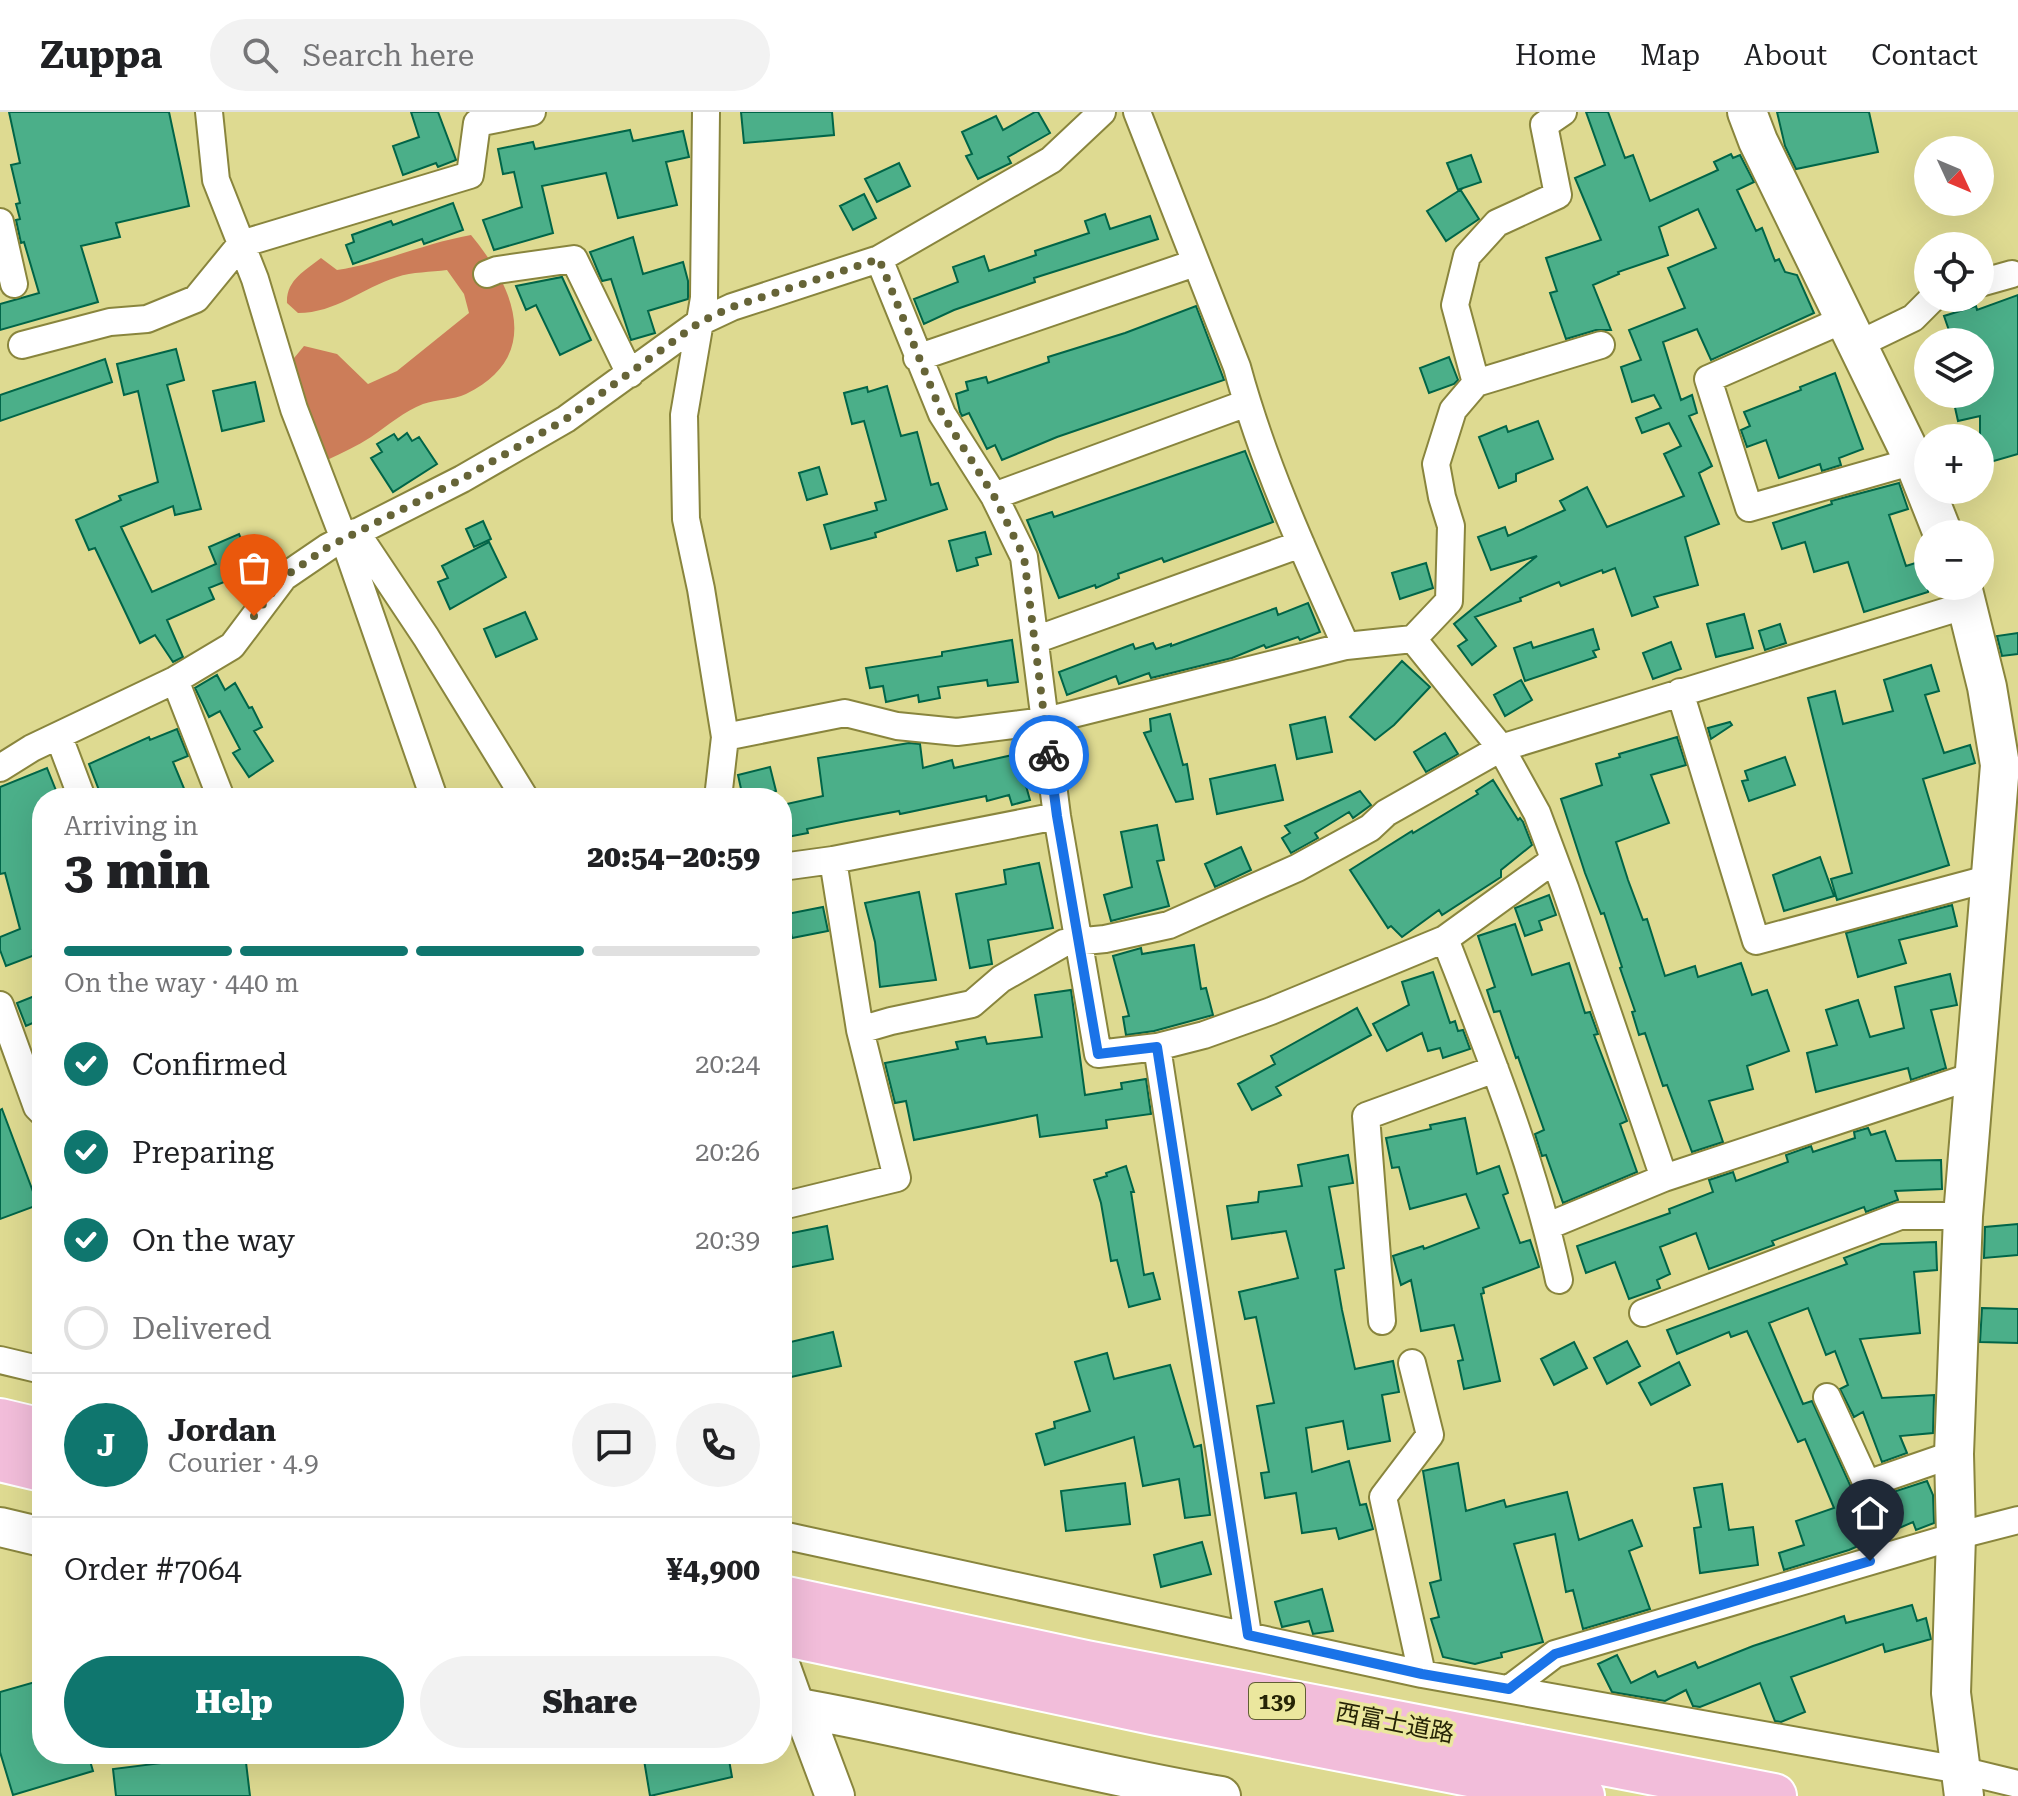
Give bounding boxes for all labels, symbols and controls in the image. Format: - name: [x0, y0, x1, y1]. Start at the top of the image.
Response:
- search box: [210, 19, 770, 91]
- text: Zuppa: [40, 33, 162, 77]
- icon: search: [238, 33, 282, 77]
- text: Search here: [302, 38, 474, 73]
- text: Home: [1515, 39, 1596, 72]
- text: Map: [1640, 39, 1700, 72]
- text: About: [1744, 39, 1827, 72]
- text: Contact: [1871, 39, 1978, 72]
- north arrow: [1914, 136, 1994, 216]
- map controls: [1914, 136, 1994, 600]
- button: locate: [1914, 232, 1994, 312]
- button: layers: [1914, 328, 1994, 408]
- button: +: [1914, 424, 1994, 504]
- button: −: [1914, 520, 1994, 600]
- pin: [220, 534, 288, 616]
- icon: bag: [232, 546, 276, 590]
- courier: [1009, 715, 1089, 795]
- icon: bike: [1027, 733, 1071, 777]
- text: Arriving in: [64, 811, 198, 841]
- text: 20:54–20:59: [587, 839, 760, 874]
- text: 3 min: [64, 840, 210, 901]
- text: On the way · 440 m: [64, 968, 299, 998]
- icon: check: [64, 1042, 108, 1086]
- text: Confirmed: [132, 1047, 287, 1082]
- text: 20:24: [695, 1049, 760, 1079]
- icon: check: [64, 1130, 108, 1174]
- text: Preparing: [132, 1135, 274, 1170]
- text: 20:26: [695, 1137, 760, 1167]
- icon: check: [64, 1218, 108, 1262]
- text: On the way: [132, 1223, 295, 1258]
- text: 20:39: [695, 1225, 760, 1255]
- text: Delivered: [132, 1311, 271, 1346]
- button: chat: [572, 1403, 656, 1487]
- button: phone: [676, 1403, 760, 1487]
- text: Jordan: [168, 1413, 276, 1448]
- text: J: [97, 1428, 115, 1463]
- text: Courier · 4.9: [168, 1448, 318, 1478]
- pin: [1836, 1479, 1904, 1561]
- icon: home: [1848, 1491, 1892, 1535]
- text: Order #7064: [64, 1552, 242, 1587]
- text: ¥4,900: [666, 1552, 760, 1587]
- button: Help: [64, 1656, 404, 1748]
- button: Share: [420, 1656, 760, 1748]
- road number: 139: [1249, 1683, 1305, 1719]
- street label: 西富士道路: [1333, 1698, 1457, 1748]

